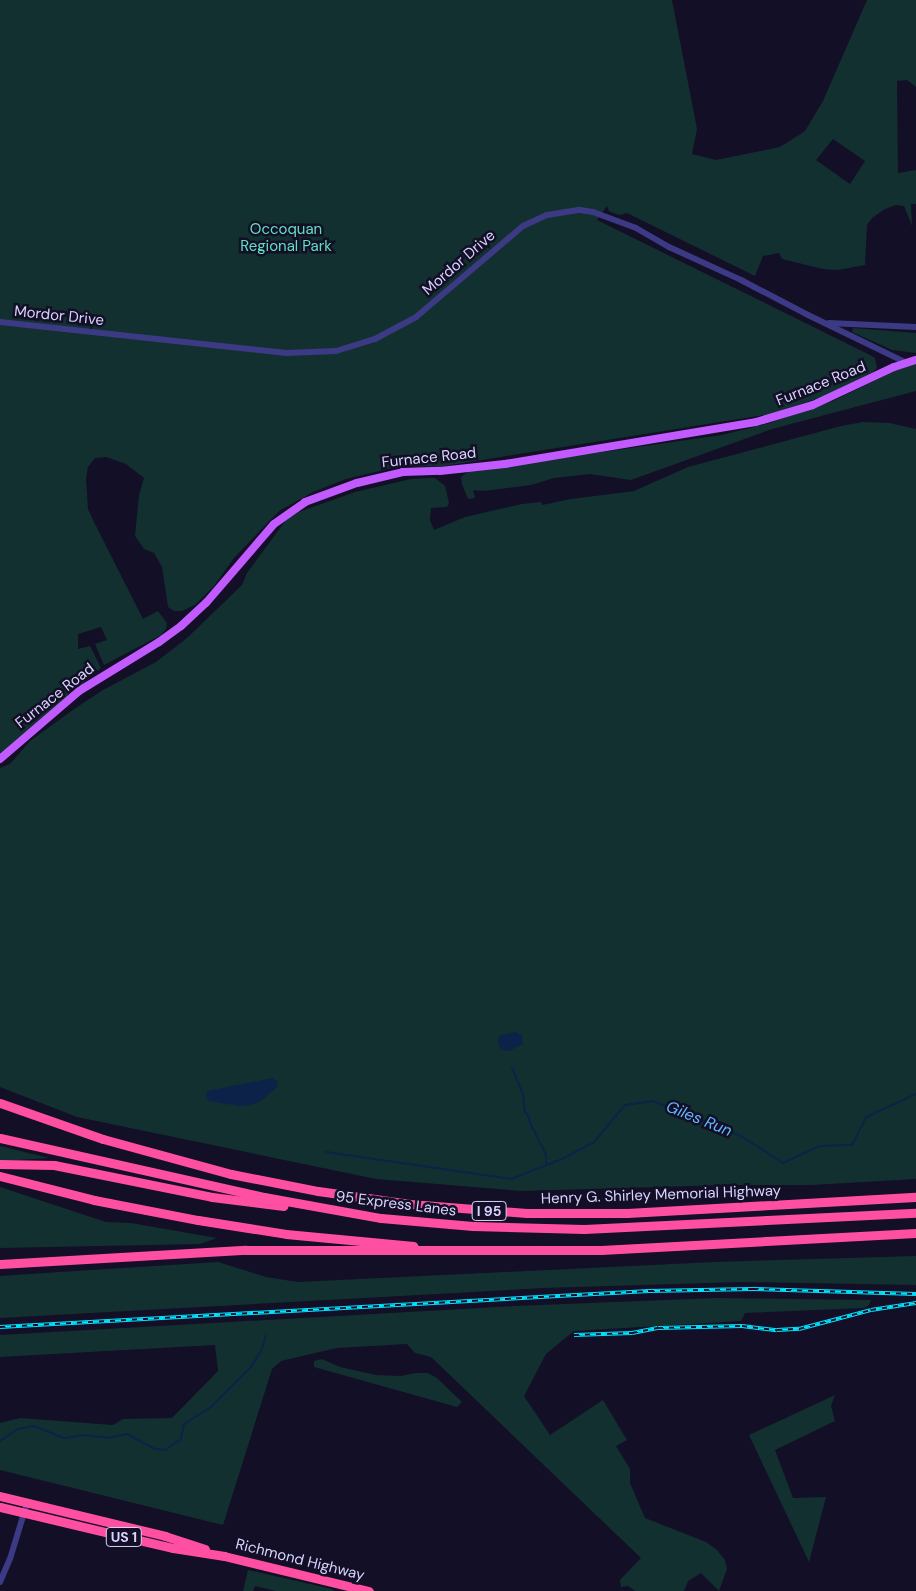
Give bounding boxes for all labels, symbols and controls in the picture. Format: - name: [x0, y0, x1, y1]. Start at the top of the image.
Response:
- park label: Occoquan Regional Park: [240, 220, 332, 255]
- street label: Mordor Drive: [419, 227, 499, 299]
- street label: Mordor Drive: [13, 302, 105, 330]
- street label: Furnace Road: [774, 358, 868, 410]
- street label: Furnace Road: [381, 444, 477, 472]
- street label: Furnace Road: [12, 660, 98, 732]
- water label: Giles Run: [663, 1097, 735, 1141]
- street label: Henry G. Shirley Memorial Highway: [541, 1182, 781, 1208]
- street label: 95 Express Lanes: [335, 1188, 457, 1220]
- road number: I 95: [472, 1200, 506, 1222]
- road number: US 1: [105, 1525, 143, 1548]
- street label: Richmond Highway: [234, 1535, 366, 1585]

